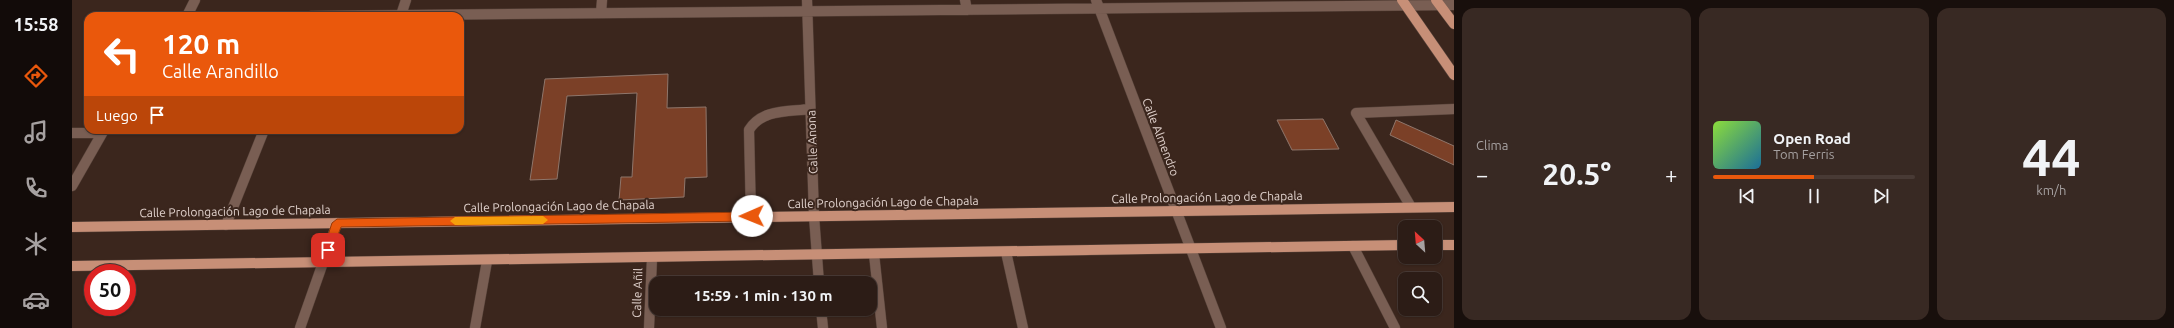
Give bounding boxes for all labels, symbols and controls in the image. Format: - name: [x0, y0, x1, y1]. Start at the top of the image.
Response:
- text: 15:58: [13, 14, 59, 34]
- icon: left: [96, 28, 148, 80]
- text: 120 m: [162, 28, 240, 59]
- text: Calle Arandillo: [162, 61, 279, 81]
- icon: directions: [22, 62, 50, 90]
- street label: Calle Almendro: [1140, 96, 1182, 178]
- icon: arrive: [146, 104, 168, 126]
- text: Luego: [96, 107, 138, 124]
- street label: Calle Anona: [804, 110, 820, 174]
- icon: music: [22, 118, 50, 146]
- text: 44: [2022, 128, 2081, 186]
- text: Open Road: [1773, 130, 1851, 147]
- text: Clima: [1476, 138, 1508, 152]
- text: Tom Ferris: [1773, 147, 1834, 161]
- text: 20.5°: [1542, 157, 1611, 191]
- text: −: [1476, 162, 1488, 187]
- text: +: [1665, 162, 1677, 187]
- icon: phone: [22, 174, 50, 202]
- text: km/h: [2036, 183, 2066, 197]
- icon: previous: [1736, 185, 1758, 207]
- icon: pause: [1803, 185, 1825, 207]
- icon: next: [1870, 185, 1892, 207]
- street label: Calle Prolongación Lago de Chapala: [1111, 189, 1303, 205]
- street label: Calle Prolongación Lago de Chapala: [787, 194, 979, 210]
- position arrow: [731, 195, 773, 237]
- street label: Calle Prolongación Lago de Chapala: [463, 198, 655, 214]
- street label: Calle Prolongación Lago de Chapala: [139, 203, 331, 219]
- north arrow: [1398, 220, 1442, 264]
- map controls: [1398, 220, 1442, 316]
- icon: climate: [22, 230, 50, 258]
- pin: [311, 233, 345, 267]
- icon: arrive: [317, 239, 339, 261]
- speed limit sign: 50: [84, 264, 136, 316]
- street label: Calle Añil: [630, 268, 644, 318]
- button: search: [1398, 272, 1442, 316]
- icon: car: [22, 286, 50, 314]
- text: 15:59 · 1 min · 130 m: [694, 287, 832, 304]

